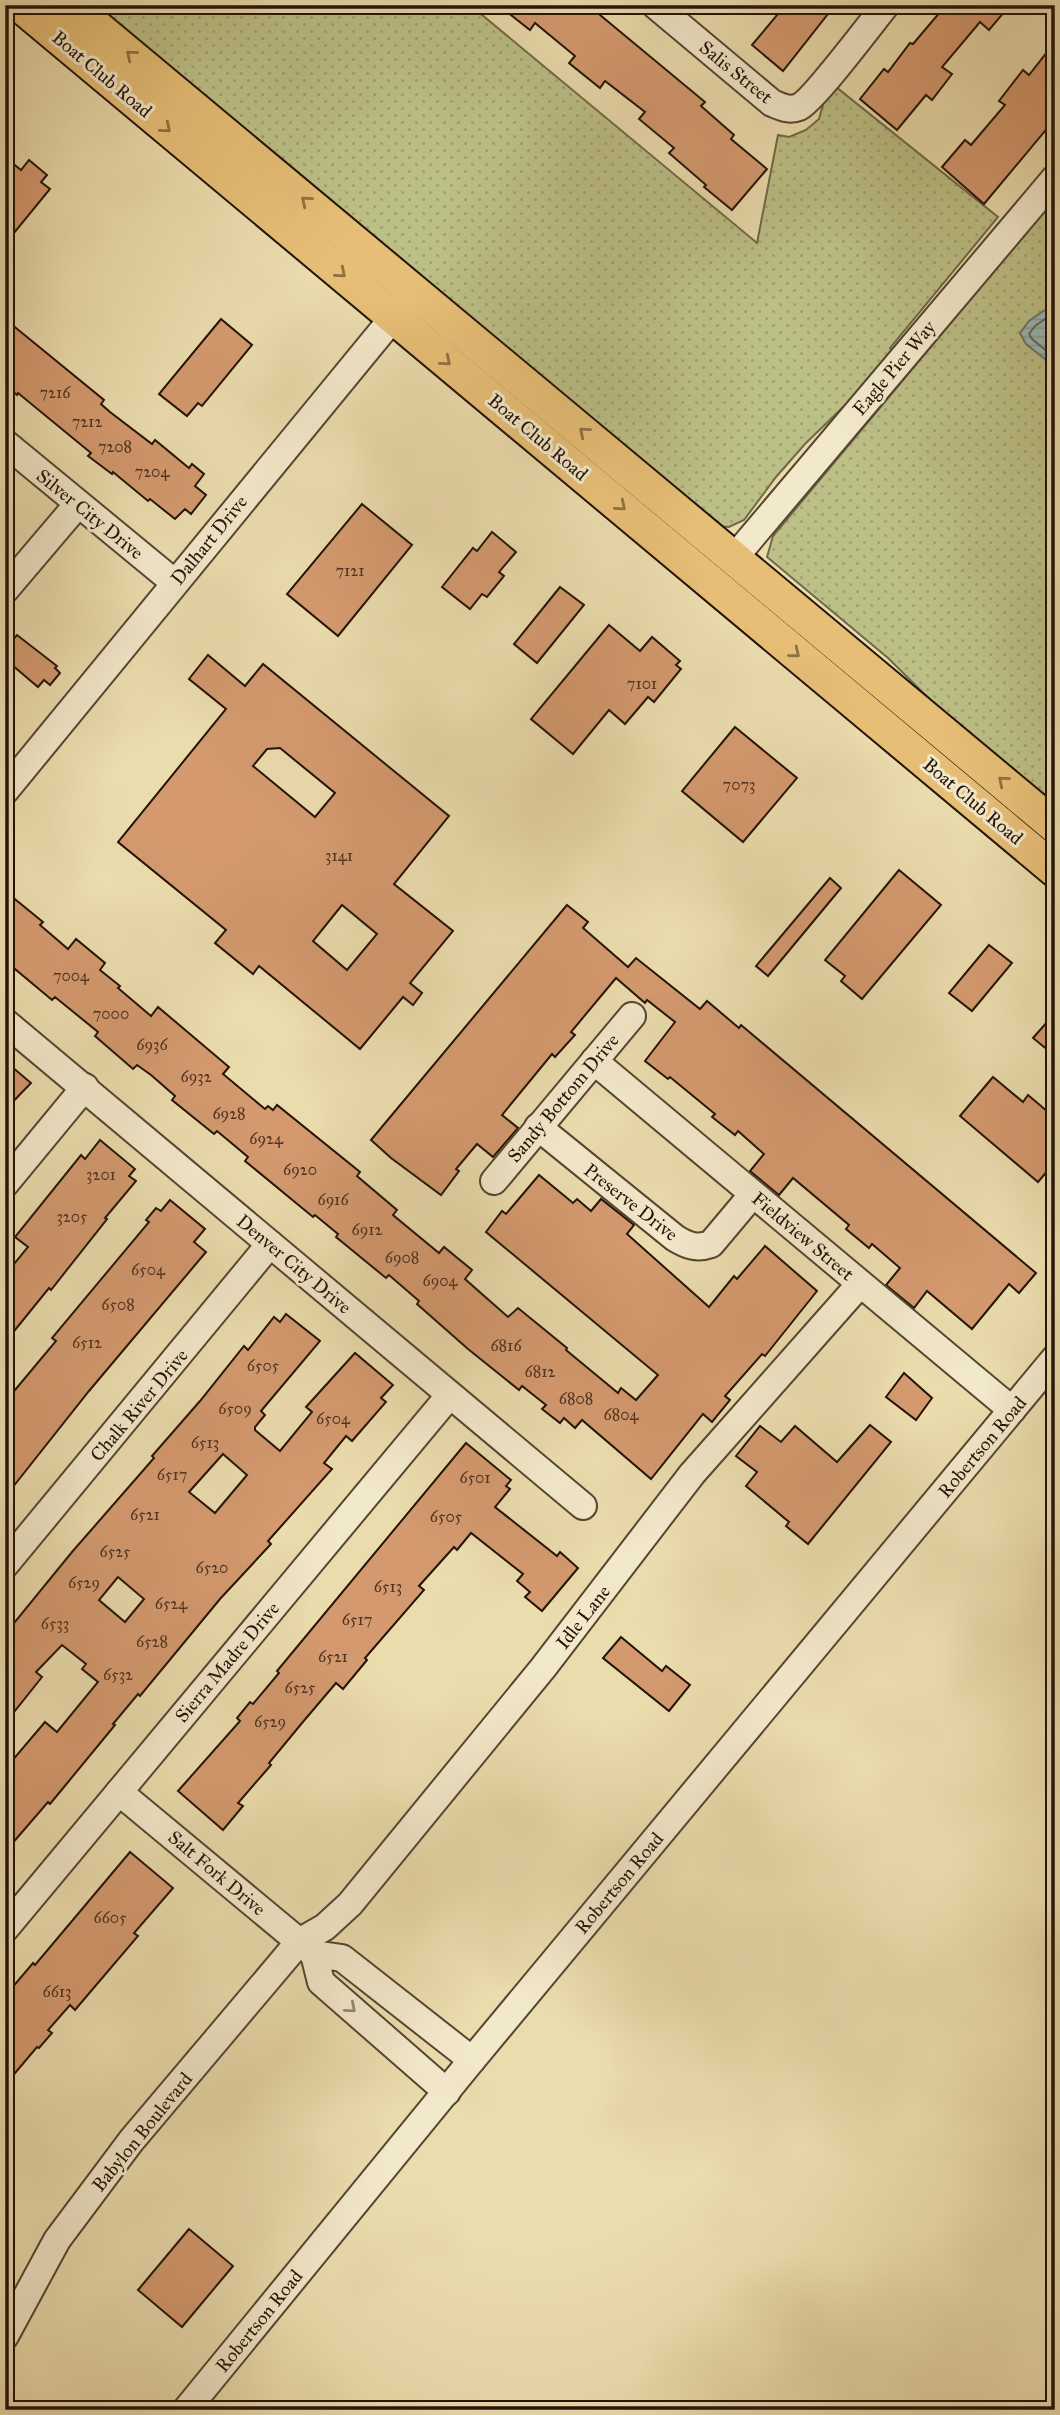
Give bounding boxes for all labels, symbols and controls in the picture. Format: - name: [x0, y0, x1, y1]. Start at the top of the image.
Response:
- street label: Boat Club Road: [47, 26, 157, 123]
- street label: Salis Street: [695, 36, 777, 109]
- one-way arrow: [126, 51, 138, 64]
- one-way arrow: [158, 120, 171, 132]
- one-way arrow: [301, 196, 313, 209]
- one-way arrow: [333, 265, 346, 277]
- street label: Eagle Pier Way: [848, 315, 942, 421]
- one-way arrow: [438, 352, 451, 365]
- house number: 7216: [40, 383, 71, 402]
- street label: Boat Club Road: [483, 389, 593, 486]
- house number: 7212: [72, 412, 102, 431]
- one-way arrow: [579, 428, 591, 441]
- house number: 7208: [98, 437, 132, 456]
- house number: 7204: [135, 462, 170, 481]
- street label: Silver City Drive: [32, 464, 148, 564]
- street label: Dalhart Drive: [166, 490, 252, 589]
- one-way arrow: [612, 498, 625, 510]
- house number: 7121: [335, 561, 365, 580]
- one-way arrow: [786, 645, 799, 657]
- house number: 7101: [627, 674, 657, 693]
- street label: Boat Club Road: [918, 753, 1028, 850]
- house number: 7073: [723, 775, 755, 794]
- one-way arrow: [998, 777, 1010, 790]
- house number: 3141: [325, 846, 353, 865]
- house number: 7004: [53, 966, 90, 985]
- house number: 7000: [93, 1004, 129, 1023]
- street label: Sandy Bottom Drive: [502, 1029, 624, 1167]
- house number: 6936: [136, 1035, 168, 1054]
- house number: 6932: [180, 1067, 212, 1086]
- house number: 6928: [212, 1104, 246, 1123]
- house number: 6924: [249, 1129, 284, 1148]
- street label: Preserve Drive: [580, 1158, 683, 1246]
- house number: 6920: [283, 1160, 317, 1179]
- house number: 3201: [86, 1165, 116, 1184]
- street label: Fieldview Street: [747, 1187, 859, 1285]
- house number: 6916: [317, 1190, 349, 1209]
- house number: 3205: [56, 1207, 88, 1226]
- street label: Denver City Drive: [232, 1209, 356, 1319]
- house number: 6912: [352, 1220, 383, 1239]
- house number: 6908: [385, 1248, 419, 1267]
- house number: 6504: [131, 1260, 166, 1279]
- house number: 6904: [422, 1271, 459, 1290]
- house number: 6508: [101, 1295, 135, 1314]
- house number: 6512: [72, 1333, 102, 1352]
- house number: 6816: [490, 1336, 522, 1355]
- street label: Chalk River Drive: [85, 1344, 193, 1466]
- house number: 6505: [247, 1356, 280, 1375]
- house number: 6812: [525, 1362, 556, 1381]
- house number: 6808: [559, 1389, 593, 1408]
- street label: Robertson Road: [933, 1391, 1031, 1502]
- house number: 6509: [218, 1399, 252, 1418]
- house number: 6804: [604, 1405, 640, 1424]
- house number: 6504: [316, 1409, 351, 1428]
- house number: 6513: [191, 1433, 219, 1452]
- house number: 6517: [157, 1465, 187, 1484]
- house number: 6501: [459, 1468, 491, 1487]
- house number: 6521: [130, 1505, 160, 1524]
- house number: 6505: [430, 1507, 463, 1526]
- house number: 6525: [100, 1542, 131, 1561]
- house number: 6520: [196, 1558, 228, 1577]
- house number: 6529: [68, 1573, 100, 1592]
- house number: 6513: [374, 1577, 402, 1596]
- street label: Idle Lane: [551, 1580, 615, 1653]
- house number: 6524: [155, 1594, 188, 1613]
- street label: Sierra Madre Drive: [170, 1597, 284, 1727]
- house number: 6517: [342, 1610, 372, 1629]
- house number: 6533: [41, 1614, 69, 1633]
- house number: 6528: [136, 1632, 168, 1651]
- house number: 6521: [318, 1647, 348, 1666]
- house number: 6532: [103, 1665, 133, 1684]
- house number: 6525: [285, 1678, 316, 1697]
- house number: 6529: [254, 1712, 286, 1731]
- street label: Salt Fork Drive: [164, 1826, 271, 1921]
- street label: Robertson Road: [570, 1827, 668, 1938]
- house number: 6605: [93, 1908, 127, 1927]
- house number: 6613: [42, 1982, 72, 2001]
- one-way arrow: [343, 2000, 356, 2012]
- street label: Babylon Boulevard: [87, 2067, 197, 2196]
- street label: Robertson Road: [211, 2265, 308, 2377]

